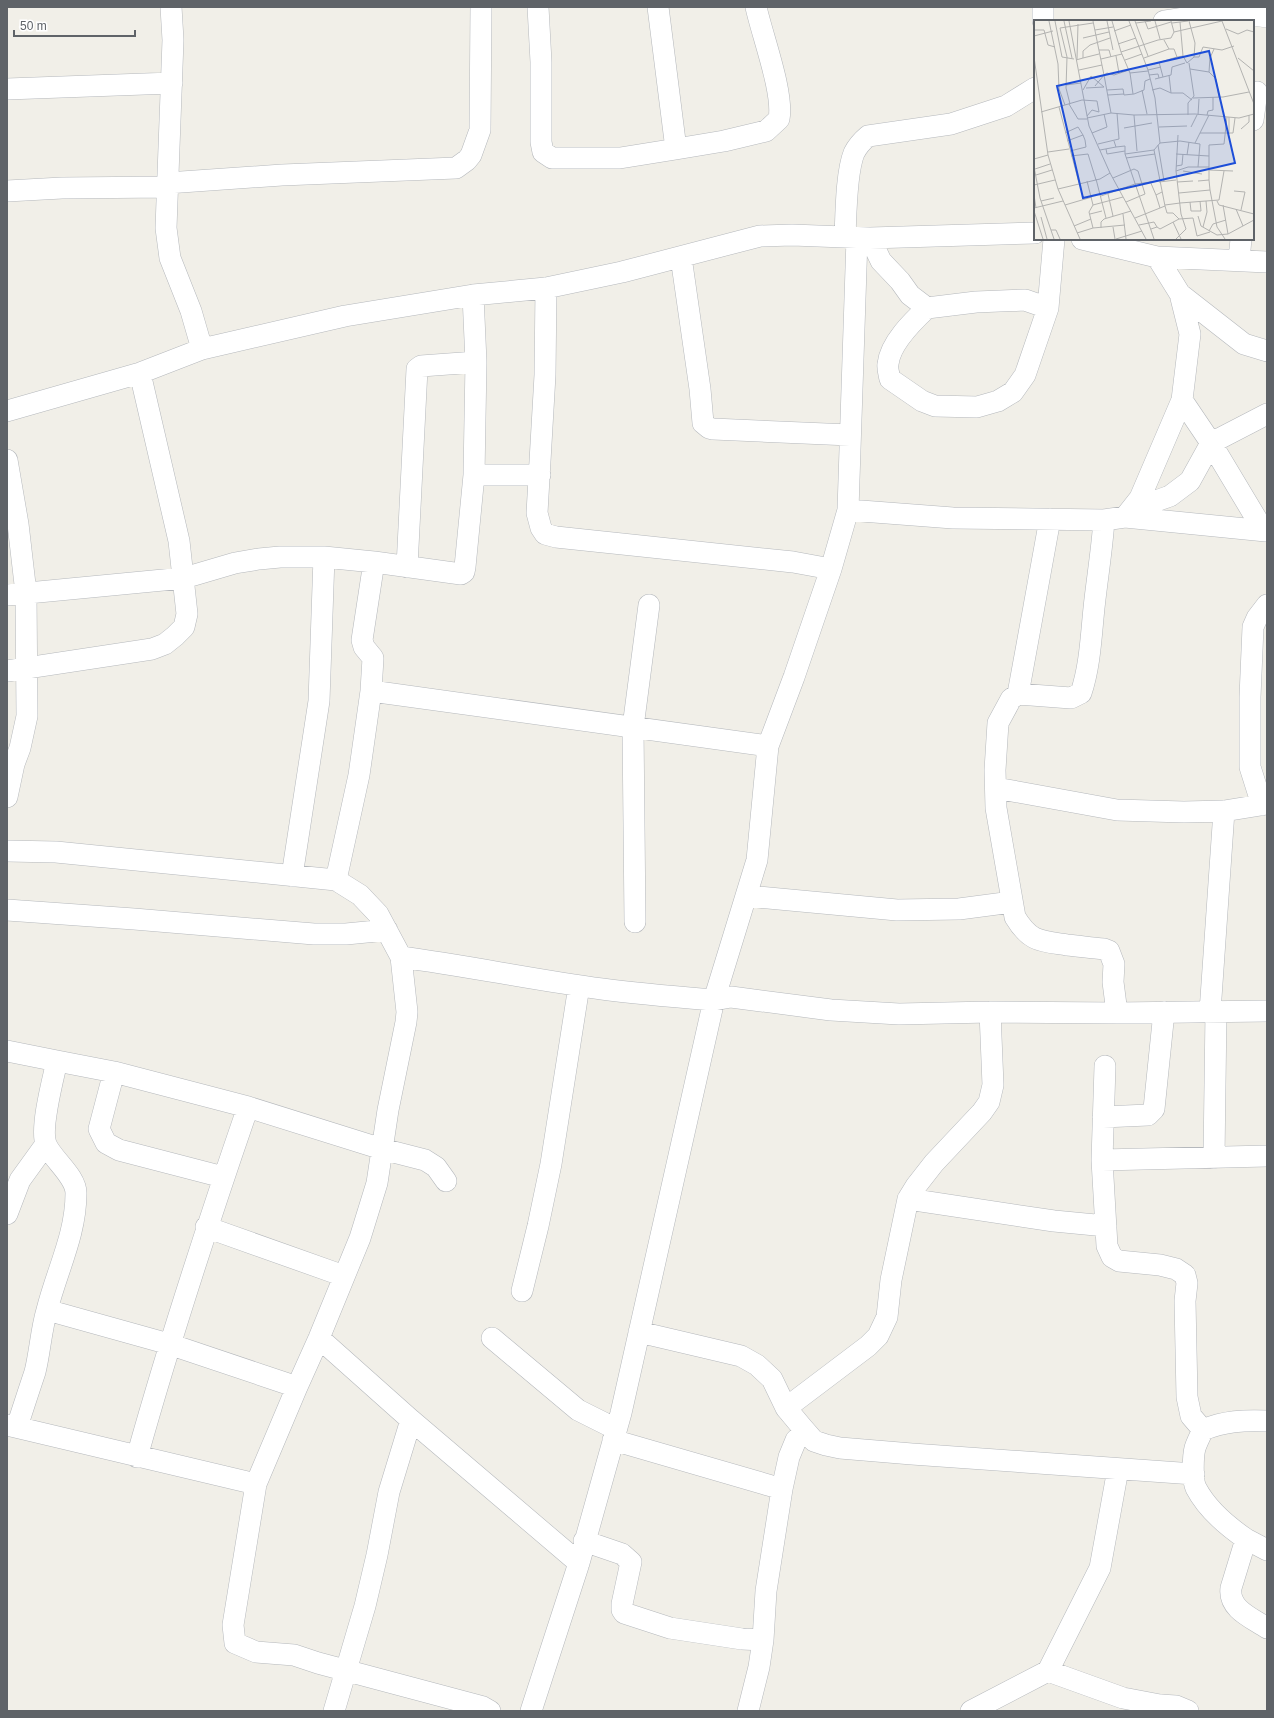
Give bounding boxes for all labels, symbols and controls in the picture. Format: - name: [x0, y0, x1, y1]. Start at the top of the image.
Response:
- scale bar: [14, 12, 135, 38]
- text: 50 m: [20, 19, 47, 33]
- inset map: [1034, 20, 1254, 240]

